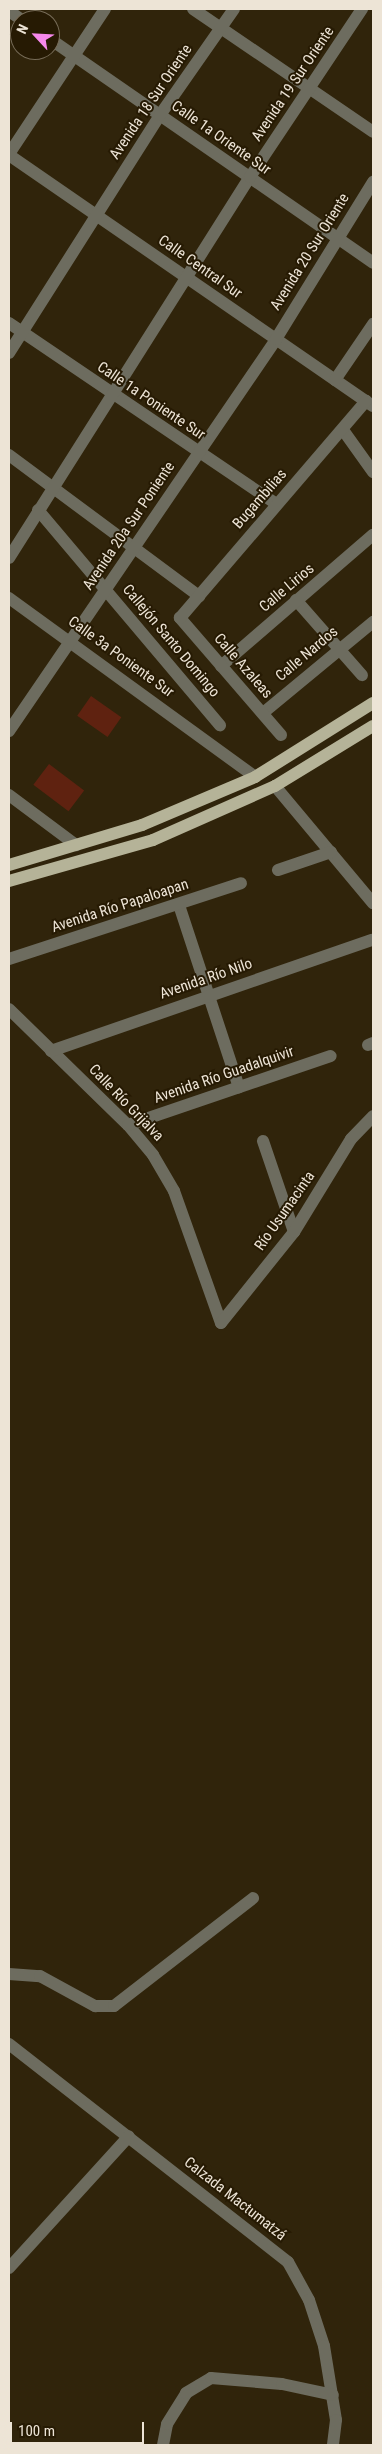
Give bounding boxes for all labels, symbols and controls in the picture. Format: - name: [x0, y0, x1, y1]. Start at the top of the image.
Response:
- north arrow: [10, 10, 60, 60]
- text: N: [13, 22, 31, 36]
- street label: Avenida 19 Sur Oriente: [248, 23, 338, 145]
- street label: Avenida 18 Sur Oriente: [106, 41, 196, 163]
- street label: Calle 1a Oriente Sur: [168, 97, 274, 179]
- street label: Avenida 20 Sur Oriente: [267, 190, 353, 314]
- street label: Calle Central Sur: [155, 231, 245, 303]
- street label: Calle 1a Poniente Sur: [94, 358, 208, 444]
- street label: Avenida 20a Sur Poniente: [79, 458, 179, 594]
- street label: Bugambilias: [229, 466, 291, 532]
- street label: Calle Lirios: [256, 560, 318, 616]
- street label: Callejón Santo Domingo: [119, 581, 223, 701]
- street label: Calle 3a Poniente Sur: [65, 613, 177, 701]
- street label: Calle Nardos: [272, 623, 342, 685]
- street label: Calle Azaleas: [210, 630, 276, 702]
- street label: Avenida Río Papaloapan: [49, 875, 191, 937]
- street label: Avenida Río Nilo: [157, 955, 255, 1003]
- street label: Avenida Río Guadalquivir: [152, 1043, 296, 1107]
- street label: Calle Río Grijalva: [85, 1061, 167, 1145]
- street label: Río Usumacinta: [251, 1168, 319, 1254]
- street label: Calzada Mactumatzá: [180, 2153, 290, 2245]
- scale bar: [12, 2412, 146, 2444]
- text: 100 m: [18, 2422, 55, 2440]

